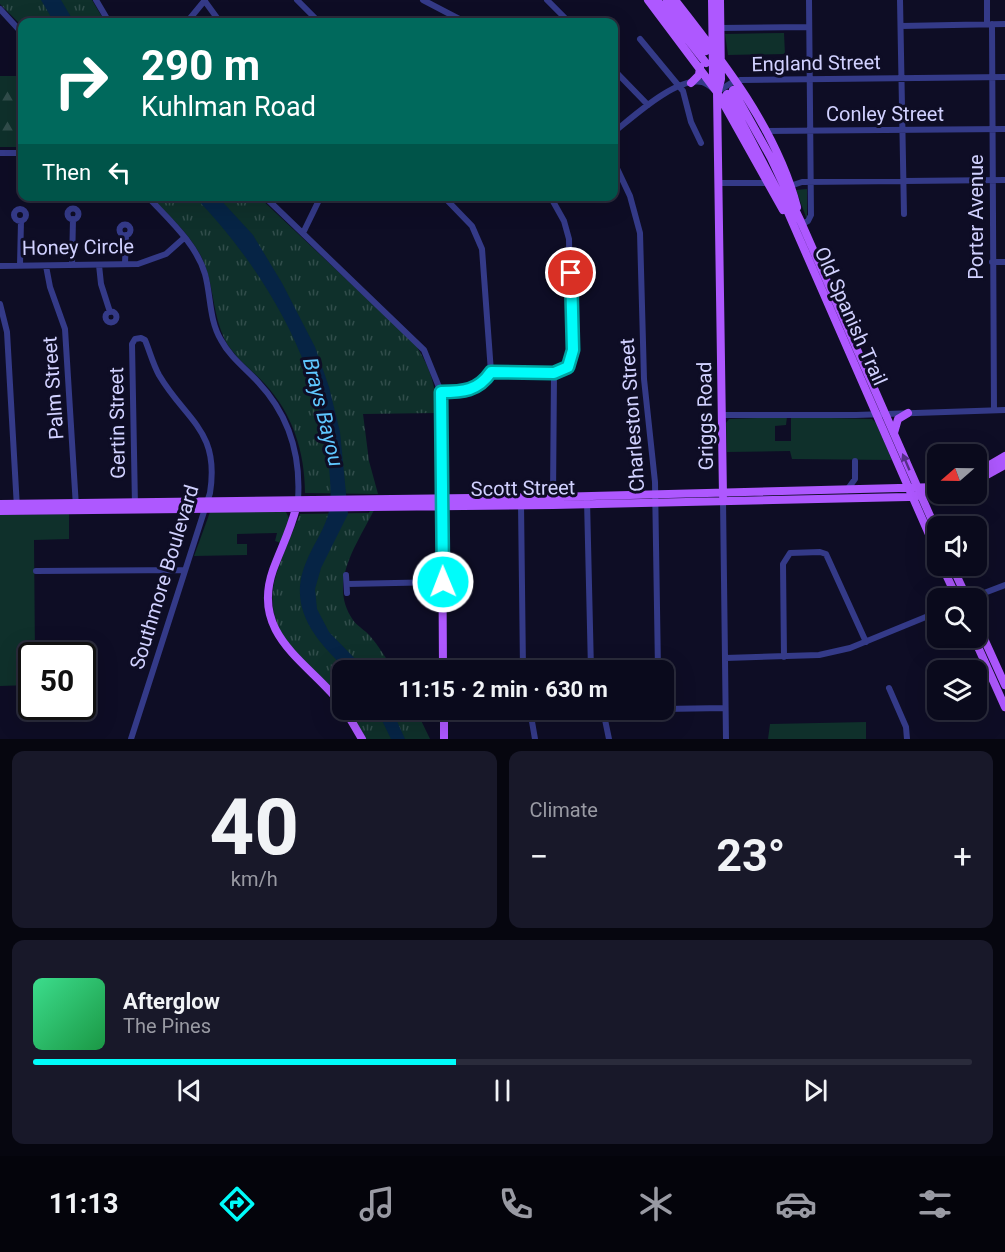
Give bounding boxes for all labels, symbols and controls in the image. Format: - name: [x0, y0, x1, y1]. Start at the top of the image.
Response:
- text: 290 m: [141, 41, 260, 90]
- icon: right: [42, 42, 120, 120]
- street label: England Street: [751, 50, 881, 76]
- text: Kuhlman Road: [141, 91, 316, 123]
- street label: Conley Street: [826, 102, 944, 126]
- street label: Porter Avenue: [964, 154, 988, 280]
- icon: left: [103, 156, 136, 189]
- text: Then: [42, 160, 91, 185]
- street label: Honey Circle: [22, 234, 134, 260]
- street label: Old Spanish Trail: [810, 243, 892, 389]
- pin: [545, 247, 596, 298]
- icon: arrive: [554, 256, 587, 289]
- street label: Palm Street: [37, 336, 69, 440]
- street label: Charleston Street: [615, 337, 649, 493]
- water label: Brays Bayou: [298, 355, 348, 469]
- street label: Griggs Road: [692, 361, 718, 471]
- street label: Gertin Street: [104, 367, 130, 479]
- north arrow: [927, 444, 987, 504]
- map controls: [927, 444, 987, 720]
- one-way arrow: [901, 452, 911, 470]
- street label: Scott Street: [471, 475, 575, 501]
- street label: Southmore Boulevard: [125, 482, 203, 672]
- button: sound: [927, 516, 987, 576]
- position arrow: [411, 550, 475, 614]
- button: search: [927, 588, 987, 648]
- speed limit sign: 50: [18, 642, 96, 720]
- button: layers: [927, 660, 987, 720]
- text: 11:15 · 2 min · 630 m: [398, 677, 608, 702]
- text: 40: [209, 782, 299, 873]
- text: Climate: [530, 798, 598, 822]
- text: 23°: [716, 829, 785, 882]
- text: −: [530, 837, 548, 876]
- text: +: [953, 837, 972, 876]
- text: km/h: [231, 867, 278, 891]
- text: Afterglow: [123, 989, 220, 1014]
- text: The Pines: [123, 1014, 211, 1038]
- icon: previous: [173, 1074, 206, 1107]
- icon: pause: [486, 1074, 519, 1107]
- icon: next: [799, 1074, 832, 1107]
- icon: directions: [216, 1183, 258, 1225]
- icon: music: [356, 1183, 398, 1225]
- icon: phone: [495, 1183, 537, 1225]
- icon: climate: [635, 1183, 677, 1225]
- icon: car: [775, 1183, 817, 1225]
- icon: filters: [914, 1183, 956, 1225]
- text: 11:13: [49, 1188, 118, 1220]

